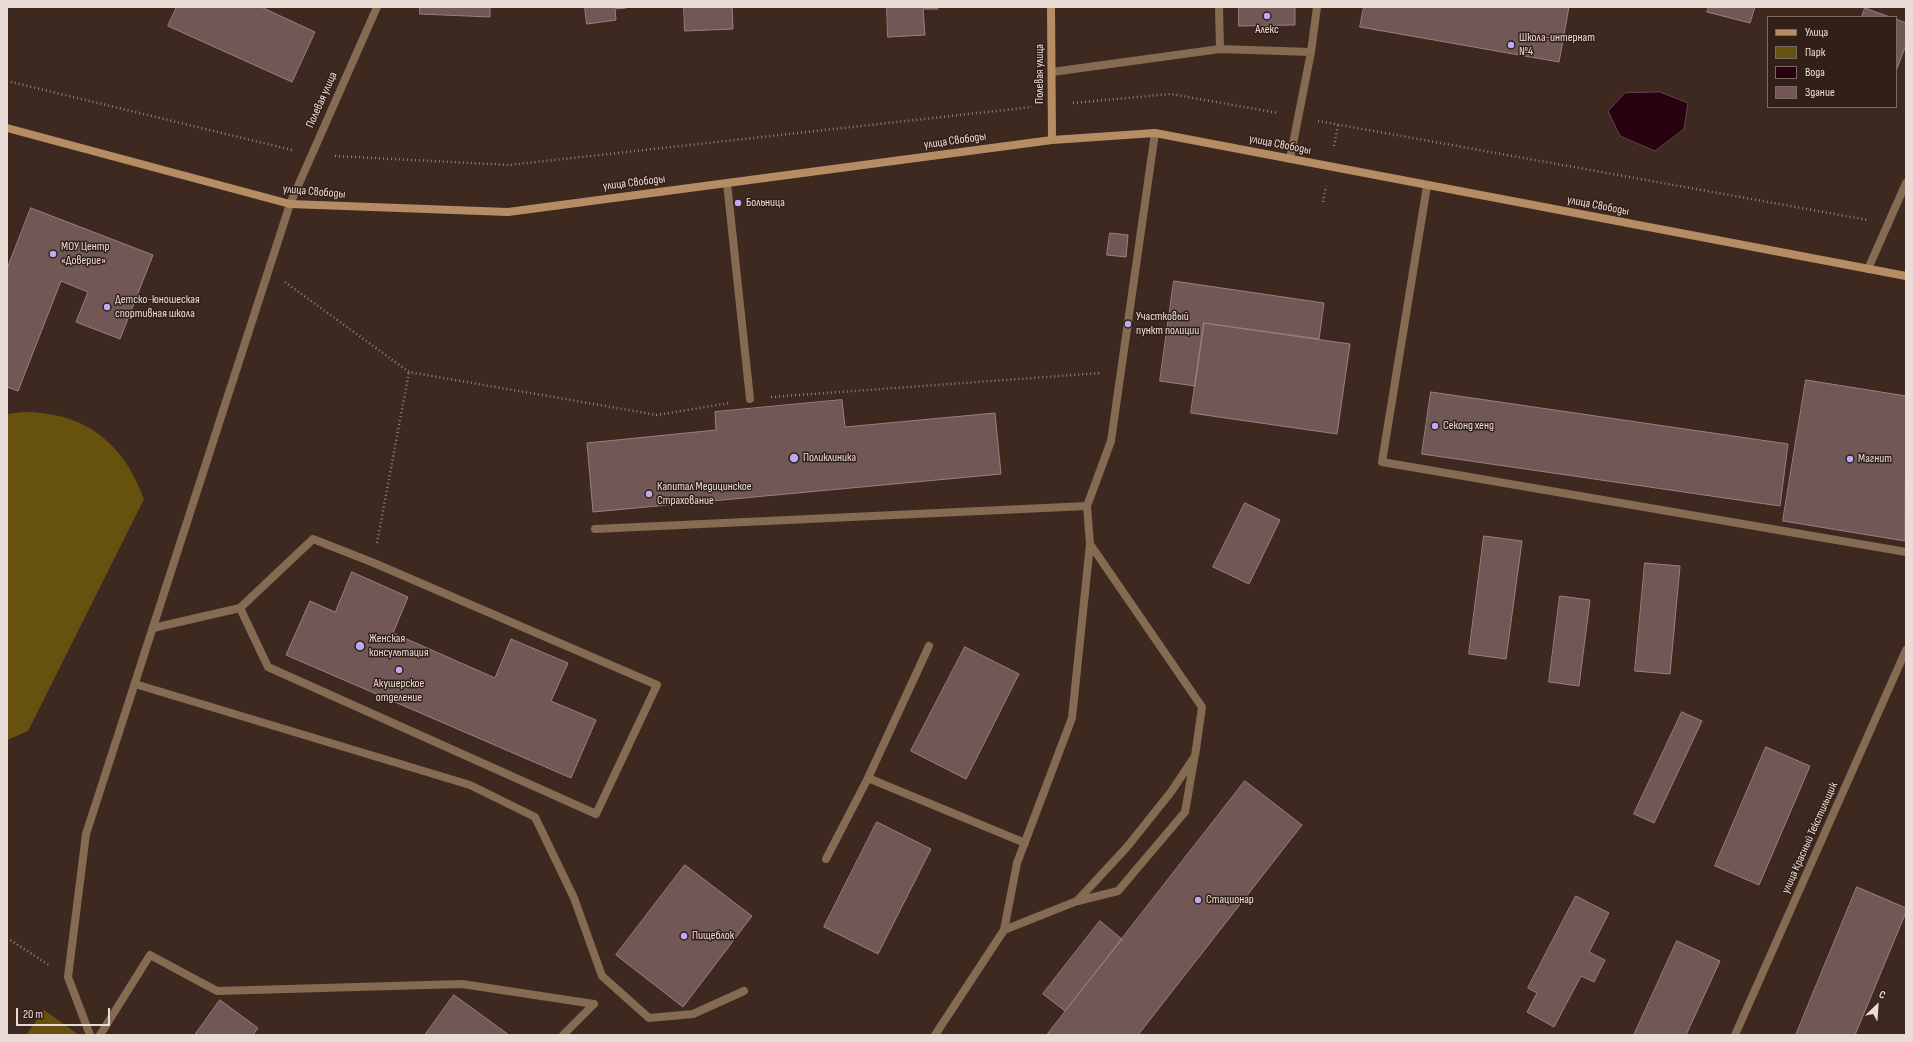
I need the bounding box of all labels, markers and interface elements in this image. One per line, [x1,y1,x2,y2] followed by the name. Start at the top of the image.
[1262,11,1272,21] marker: Алекс
[1767,16,1897,108] legend
[1255,23,1279,37] place label: Алекс
[1805,25,1828,40] text: Улица
[1519,31,1595,59] place label: Школа-интернат №4
[1506,40,1516,50] marker: Школа-интернат №4
[1033,44,1047,104] street label: Полевая улица
[1805,45,1825,60] text: Парк
[1805,65,1825,80] text: Вода
[303,70,341,130] street label: Полевая улица
[1805,85,1835,100] text: Здание
[923,129,987,153] street label: улица Свободы
[1248,132,1312,158] street label: улица Свободы
[602,172,666,194] street label: улица Свободы
[282,182,346,202] street label: улица Свободы
[1566,193,1630,219] street label: улица Свободы
[746,196,785,210] place label: Больница
[733,198,743,208] marker: Больница
[61,240,109,268] place label: МОУ Центр «Доверие»
[48,249,58,259] marker: МОУ Центр «Доверие»
[115,293,200,321] place label: Детско-юношеская спортивная школа
[102,302,112,312] marker: Детско-юношеская спортивная школа
[1136,310,1199,338] place label: Участковый пункт полиции
[1123,319,1133,329] marker: Участковый пункт полиции
[1443,419,1494,433] place label: Секонд хенд
[1430,421,1440,431] marker: Секонд хенд
[803,451,856,465] place label: Поликлиника
[788,452,800,464] marker: Поликлиника
[1858,452,1892,466] place label: Магнит
[1845,454,1855,464] marker: Магнит
[657,480,752,508] place label: Капитал Медицинское Страхование
[644,489,654,499] marker: Капитал Медицинское Страхование
[369,632,429,660] place label: Женская консультация
[354,640,366,652] marker: Женская консультация
[394,665,404,675] marker: Акушерское отделение
[374,677,424,705] place label: Акушерское отделение
[1779,780,1841,896] street label: улица Красный Текстильщик
[1206,893,1254,907] place label: Стационар
[1193,895,1203,905] marker: Стационар
[692,929,734,943] place label: Пищеблок
[679,931,689,941] marker: Пищеблок
[1857,986,1897,1026] north arrow
[1877,988,1888,1002] text: С
[18,1000,112,1026] scale bar
[23,1007,43,1022] text: 20 m

